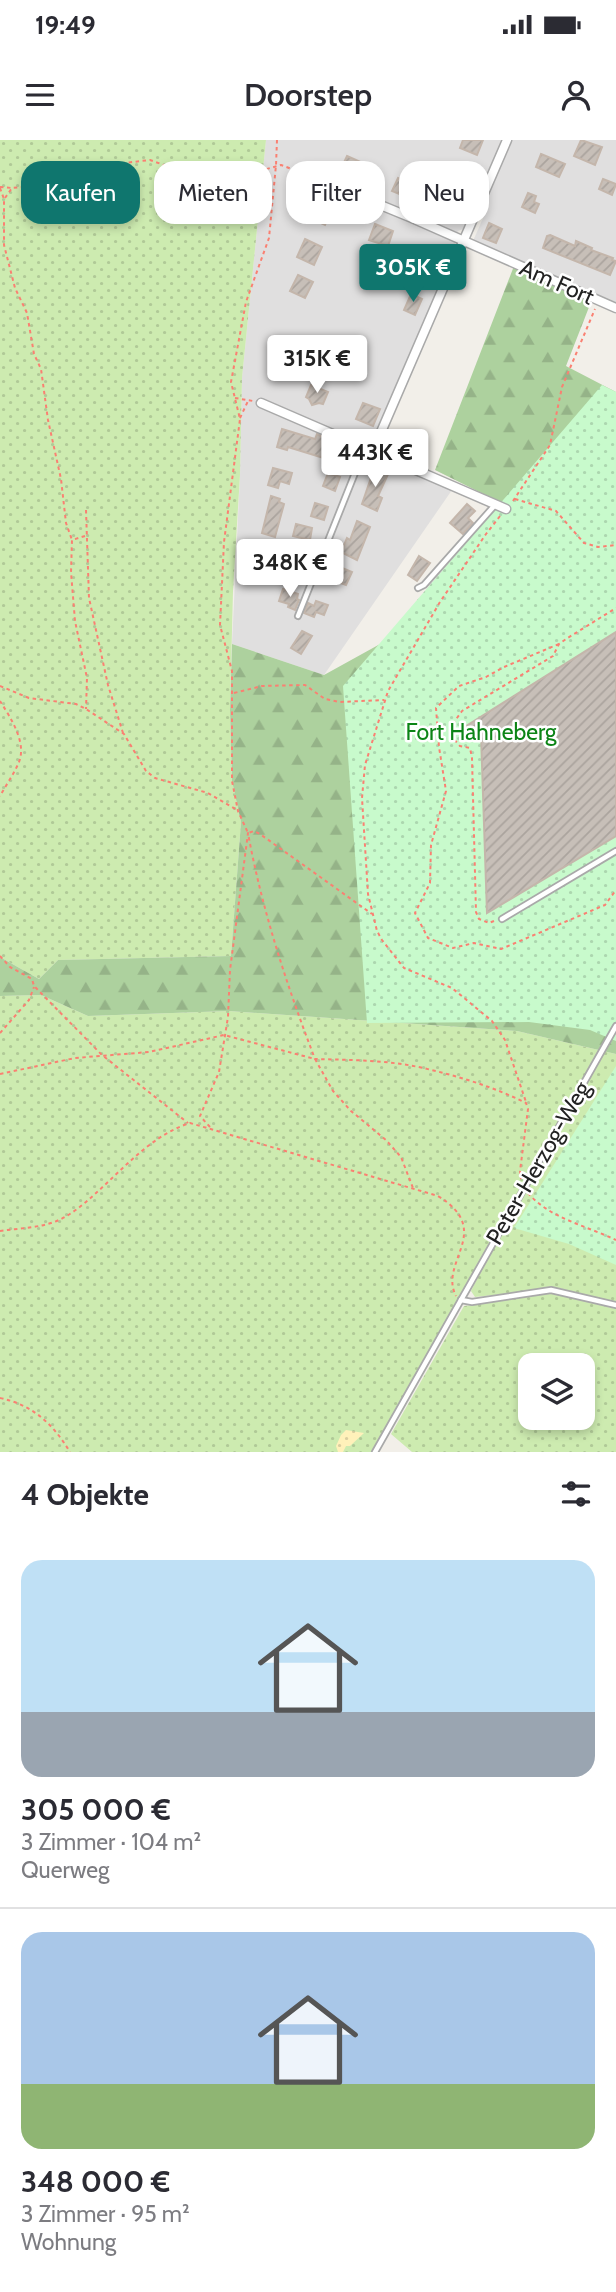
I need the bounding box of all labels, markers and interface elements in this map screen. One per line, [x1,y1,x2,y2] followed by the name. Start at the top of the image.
[35,9,96,41] text: 19:49
[244,75,372,114] text: Doorstep
[21,76,59,114] icon: menu
[557,76,595,114] icon: person
[21,161,140,224] chip: Kaufen
[154,161,272,224] chip: Mieten
[286,161,385,224] chip: Filter
[399,161,489,224] chip: Neu
[356,244,470,304] pin: 305K €
[375,253,451,281] text: 305K €
[516,253,599,311] street label: Am Fort
[260,336,374,395] pin: 315K €
[283,344,351,372] text: 315K €
[318,430,432,489] pin: 443K €
[337,438,413,466] text: 443K €
[233,540,347,599] pin: 348K €
[253,548,327,576] text: 348K €
[405,718,557,746] park label: Fort Hahneberg
[480,1076,596,1250] street label: Peter-Herzog-Weg
[518,1353,595,1430] map controls
[518,1353,595,1430] button: layers
[557,1475,595,1513] icon: filters
[21,1476,149,1513] text: 4 Objekte
[245,1605,371,1731] icon: home
[21,1791,171,1828] text: 305 000 €
[21,1828,201,1856] text: 3 Zimmer · 104 m²
[21,1856,109,1884] text: Querweg
[245,1977,371,2103] icon: home
[21,2163,170,2200] text: 348 000 €
[21,2200,190,2228] text: 3 Zimmer · 95 m²
[21,2228,116,2256] text: Wohnung

